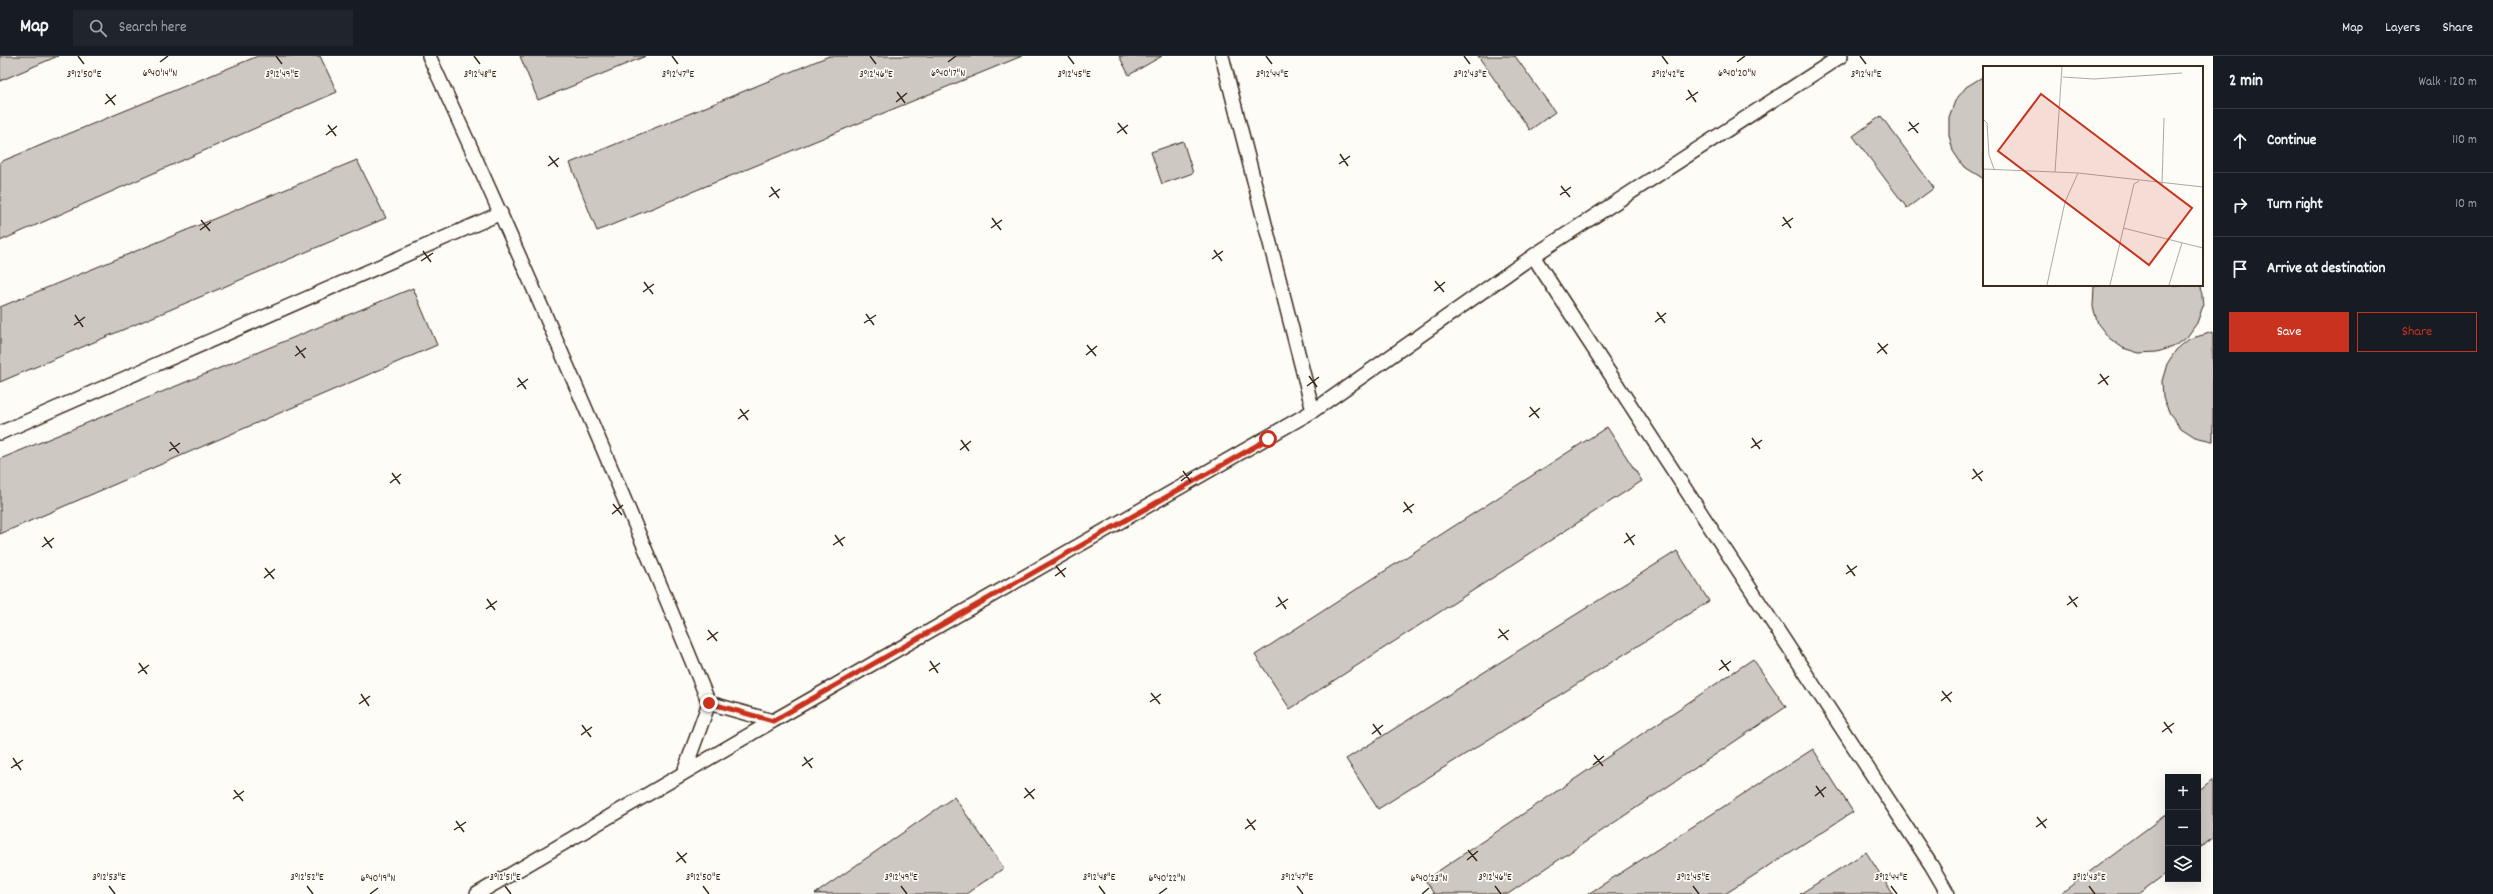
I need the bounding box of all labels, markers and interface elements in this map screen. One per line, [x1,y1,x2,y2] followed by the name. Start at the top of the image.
[73,10,353,46] search box
[20,14,49,41] text: Map
[87,17,109,39] icon: search
[119,17,187,39] text: Search here
[2342,18,2363,38] text: Map
[2385,18,2420,38] text: Layers
[2442,18,2473,38] text: Share
[1983,66,2203,286] inset map
[143,67,177,81] text: 6°40'14"N
[931,67,965,81] text: 6°40'17"N
[1718,67,1756,81] text: 6°40'20"N
[67,68,102,82] text: 3°12'50"E
[265,68,299,82] text: 3°12'49"E
[464,68,497,82] text: 3°12'48"E
[662,68,695,82] text: 3°12'47"E
[859,68,893,82] text: 3°12'46"E
[1057,68,1091,82] text: 3°12'45"E
[1256,68,1289,82] text: 3°12'44"E
[1454,68,1487,82] text: 3°12'43"E
[1652,68,1685,82] text: 3°12'42"E
[1851,68,1882,82] text: 3°12'41"E
[2229,70,2263,94] text: 2 min
[2419,73,2477,92] text: Walk · 120 m
[2229,130,2251,152] icon: ahead
[2267,130,2316,152] text: Continue
[2452,131,2477,150] text: 110 m
[2229,194,2251,216] icon: right
[2267,194,2323,216] text: Turn right
[2455,195,2477,214] text: 10 m
[2229,258,2251,280] icon: arrive
[2267,258,2385,280] text: Arrive at destination
[2229,312,2349,352] button: Save
[2357,312,2477,352] button: Share
[1259,430,1277,448] route start
[700,694,718,712] route end
[2165,774,2201,882] map controls
[2165,774,2201,810] button: +
[2165,810,2201,846] button: −
[2165,846,2201,882] button: layers
[92,871,126,885] text: 3°12'53"E
[290,871,324,885] text: 3°12'52"E
[489,871,521,885] text: 3°12'51"E
[686,871,721,885] text: 3°12'50"E
[884,871,918,885] text: 3°12'49"E
[1083,871,1116,885] text: 3°12'48"E
[1281,871,1314,885] text: 3°12'47"E
[1478,871,1512,885] text: 3°12'46"E
[1676,871,1710,885] text: 3°12'45"E
[1875,871,1908,885] text: 3°12'44"E
[2073,871,2106,885] text: 3°12'43"E
[361,872,396,886] text: 6°40'19"N
[1149,872,1186,886] text: 6°40'22"N
[1411,872,1448,886] text: 6°40'23"N

